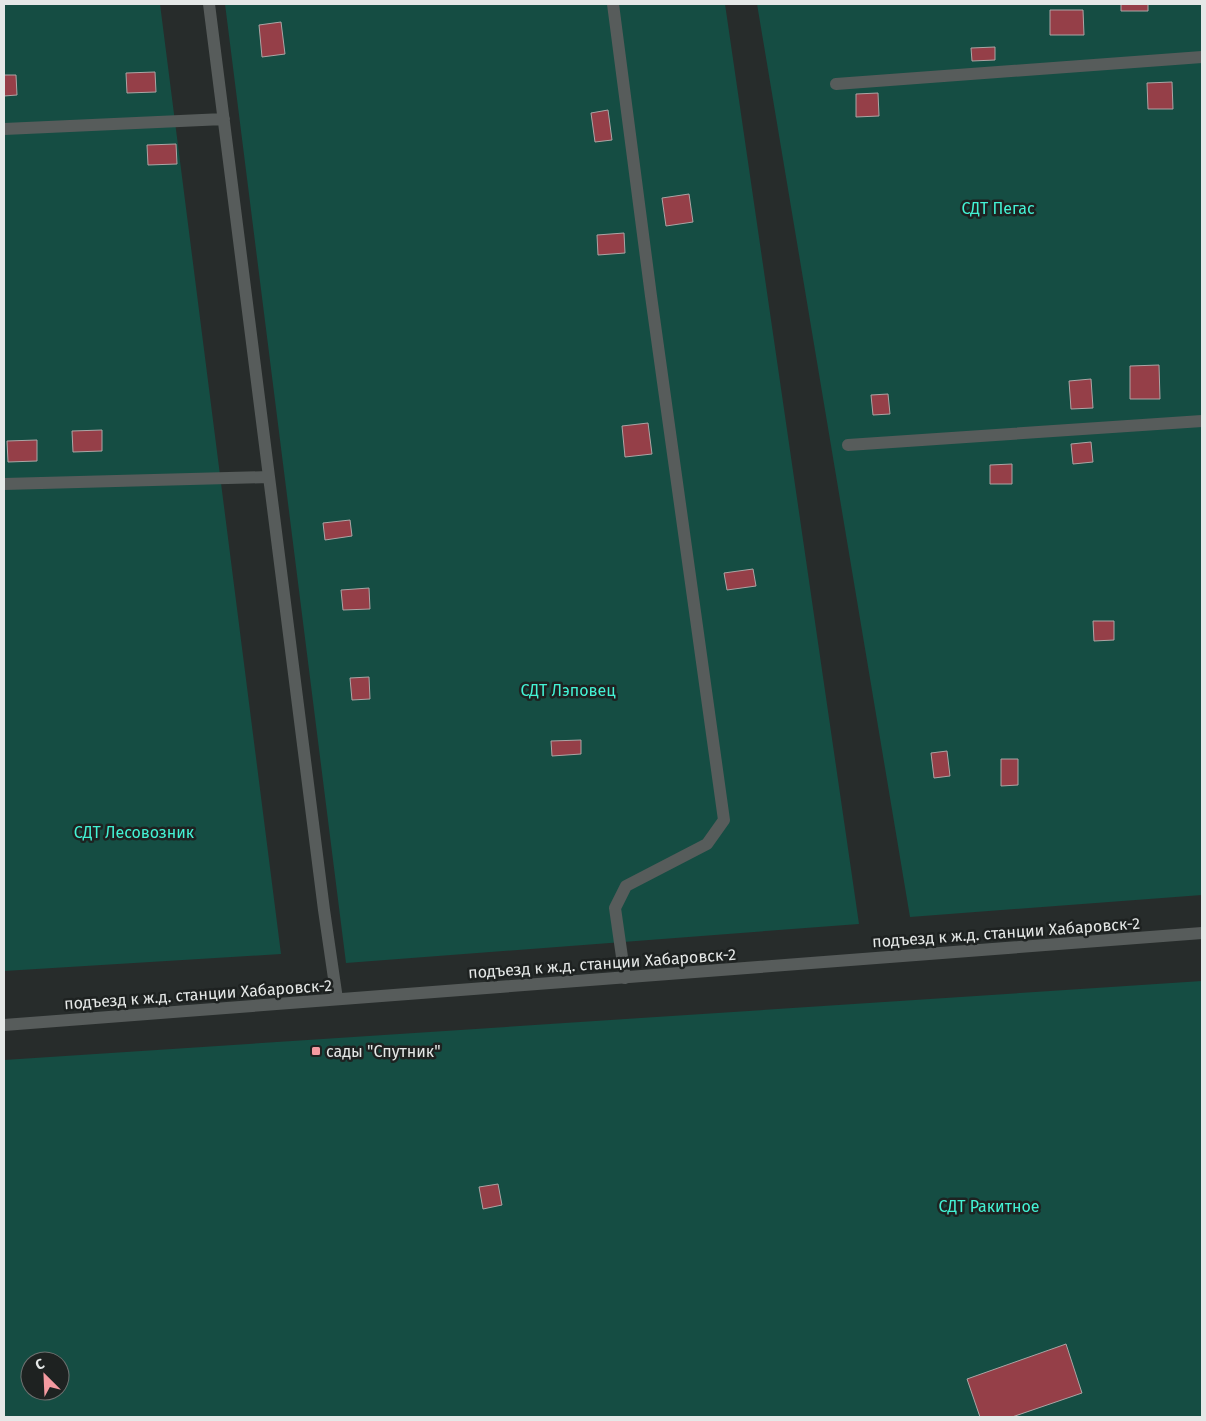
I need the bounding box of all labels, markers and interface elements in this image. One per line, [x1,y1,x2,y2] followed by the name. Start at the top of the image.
[961,199,1035,218] park label: СДТ Пегас
[520,681,616,700] park label: СДТ Лэповец
[74,823,195,842] park label: СДТ Лесовозник
[871,914,1141,951] street label: подъезд к ж.д. станции Хабаровск-2
[467,945,737,982] street label: подъезд к ж.д. станции Хабаровск-2
[63,976,333,1013] street label: подъезд к ж.д. станции Хабаровск-2
[326,1042,441,1061] place label: сады "Спутник"
[310,1045,322,1057] marker: сады "Спутник"
[939,1197,1039,1216] park label: СДТ Ракитное
[20,1351,70,1401] north arrow
[33,1355,47,1374] text: С

